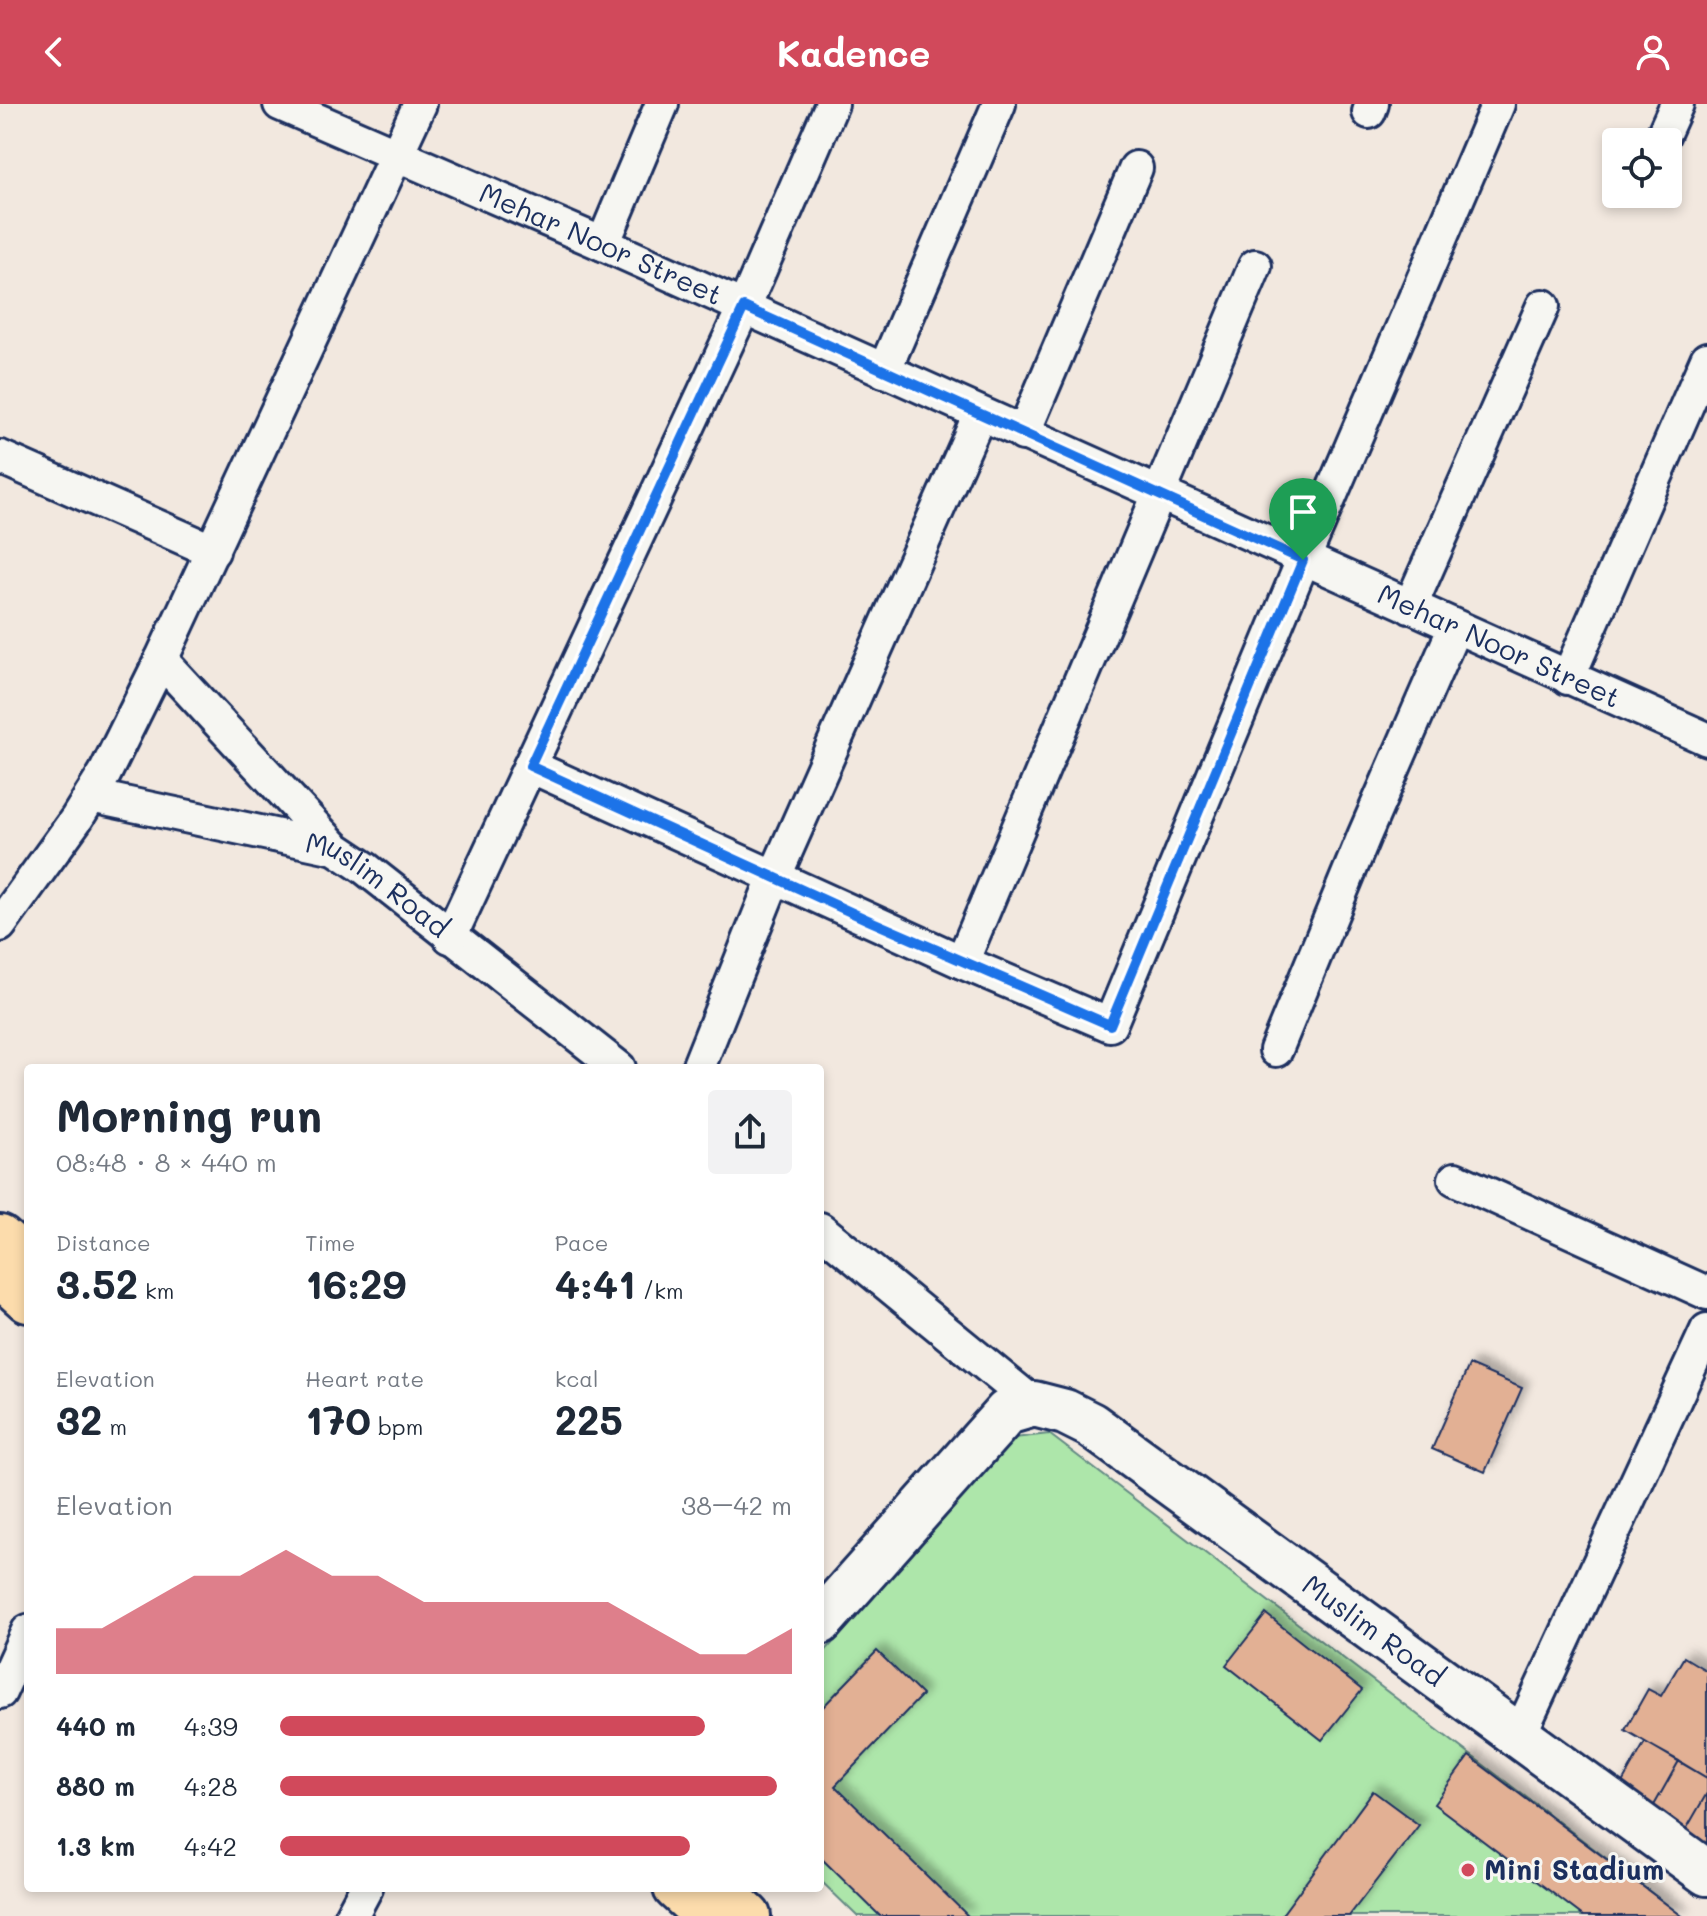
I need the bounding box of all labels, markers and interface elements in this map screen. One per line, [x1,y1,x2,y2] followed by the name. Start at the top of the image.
[777,29,930,76] text: Kadence
[32,30,76,74] icon: back
[1631,30,1675,74] icon: person
[1602,128,1682,208] map controls
[1602,128,1682,208] button: locate
[474,174,728,312] street label: Mehar Noor Street
[1269,478,1337,560] pin
[1281,490,1325,534] icon: arrive
[1373,575,1626,715] street label: Mehar Noor Street
[303,823,457,945] street label: Muslim Road
[56,1086,322,1143] text: Morning run
[708,1090,792,1174] button: share
[56,1145,277,1179] text: 08:48 · 8 × 440 m
[56,1228,151,1257] text: Distance
[305,1228,355,1257] text: Time
[555,1228,608,1257] text: Pace
[56,1257,138,1309] text: 3.52
[305,1257,406,1309] text: 16:29
[555,1257,636,1309] text: 4:41
[138,1276,174,1305] text: km
[636,1276,684,1305] text: /km
[56,1364,155,1393] text: Elevation
[305,1364,424,1393] text: Heart rate
[555,1364,599,1393] text: kcal
[56,1393,102,1445] text: 32
[305,1393,371,1445] text: 170
[555,1393,623,1445] text: 225
[102,1412,127,1441] text: m
[371,1412,423,1441] text: bpm
[56,1488,173,1522] text: Elevation
[681,1488,792,1522] text: 38–42 m
[1296,1566,1453,1694] street label: Muslim Road
[56,1709,136,1743] text: 440 m
[184,1709,238,1743] text: 4:39
[56,1769,135,1803] text: 880 m
[184,1769,238,1803] text: 4:28
[56,1829,135,1863] text: 1.3 km
[184,1829,237,1863] text: 4:42
[1484,1851,1664,1887] place label: Mini Stadium
[1459,1861,1477,1879] marker: Mini Stadium

